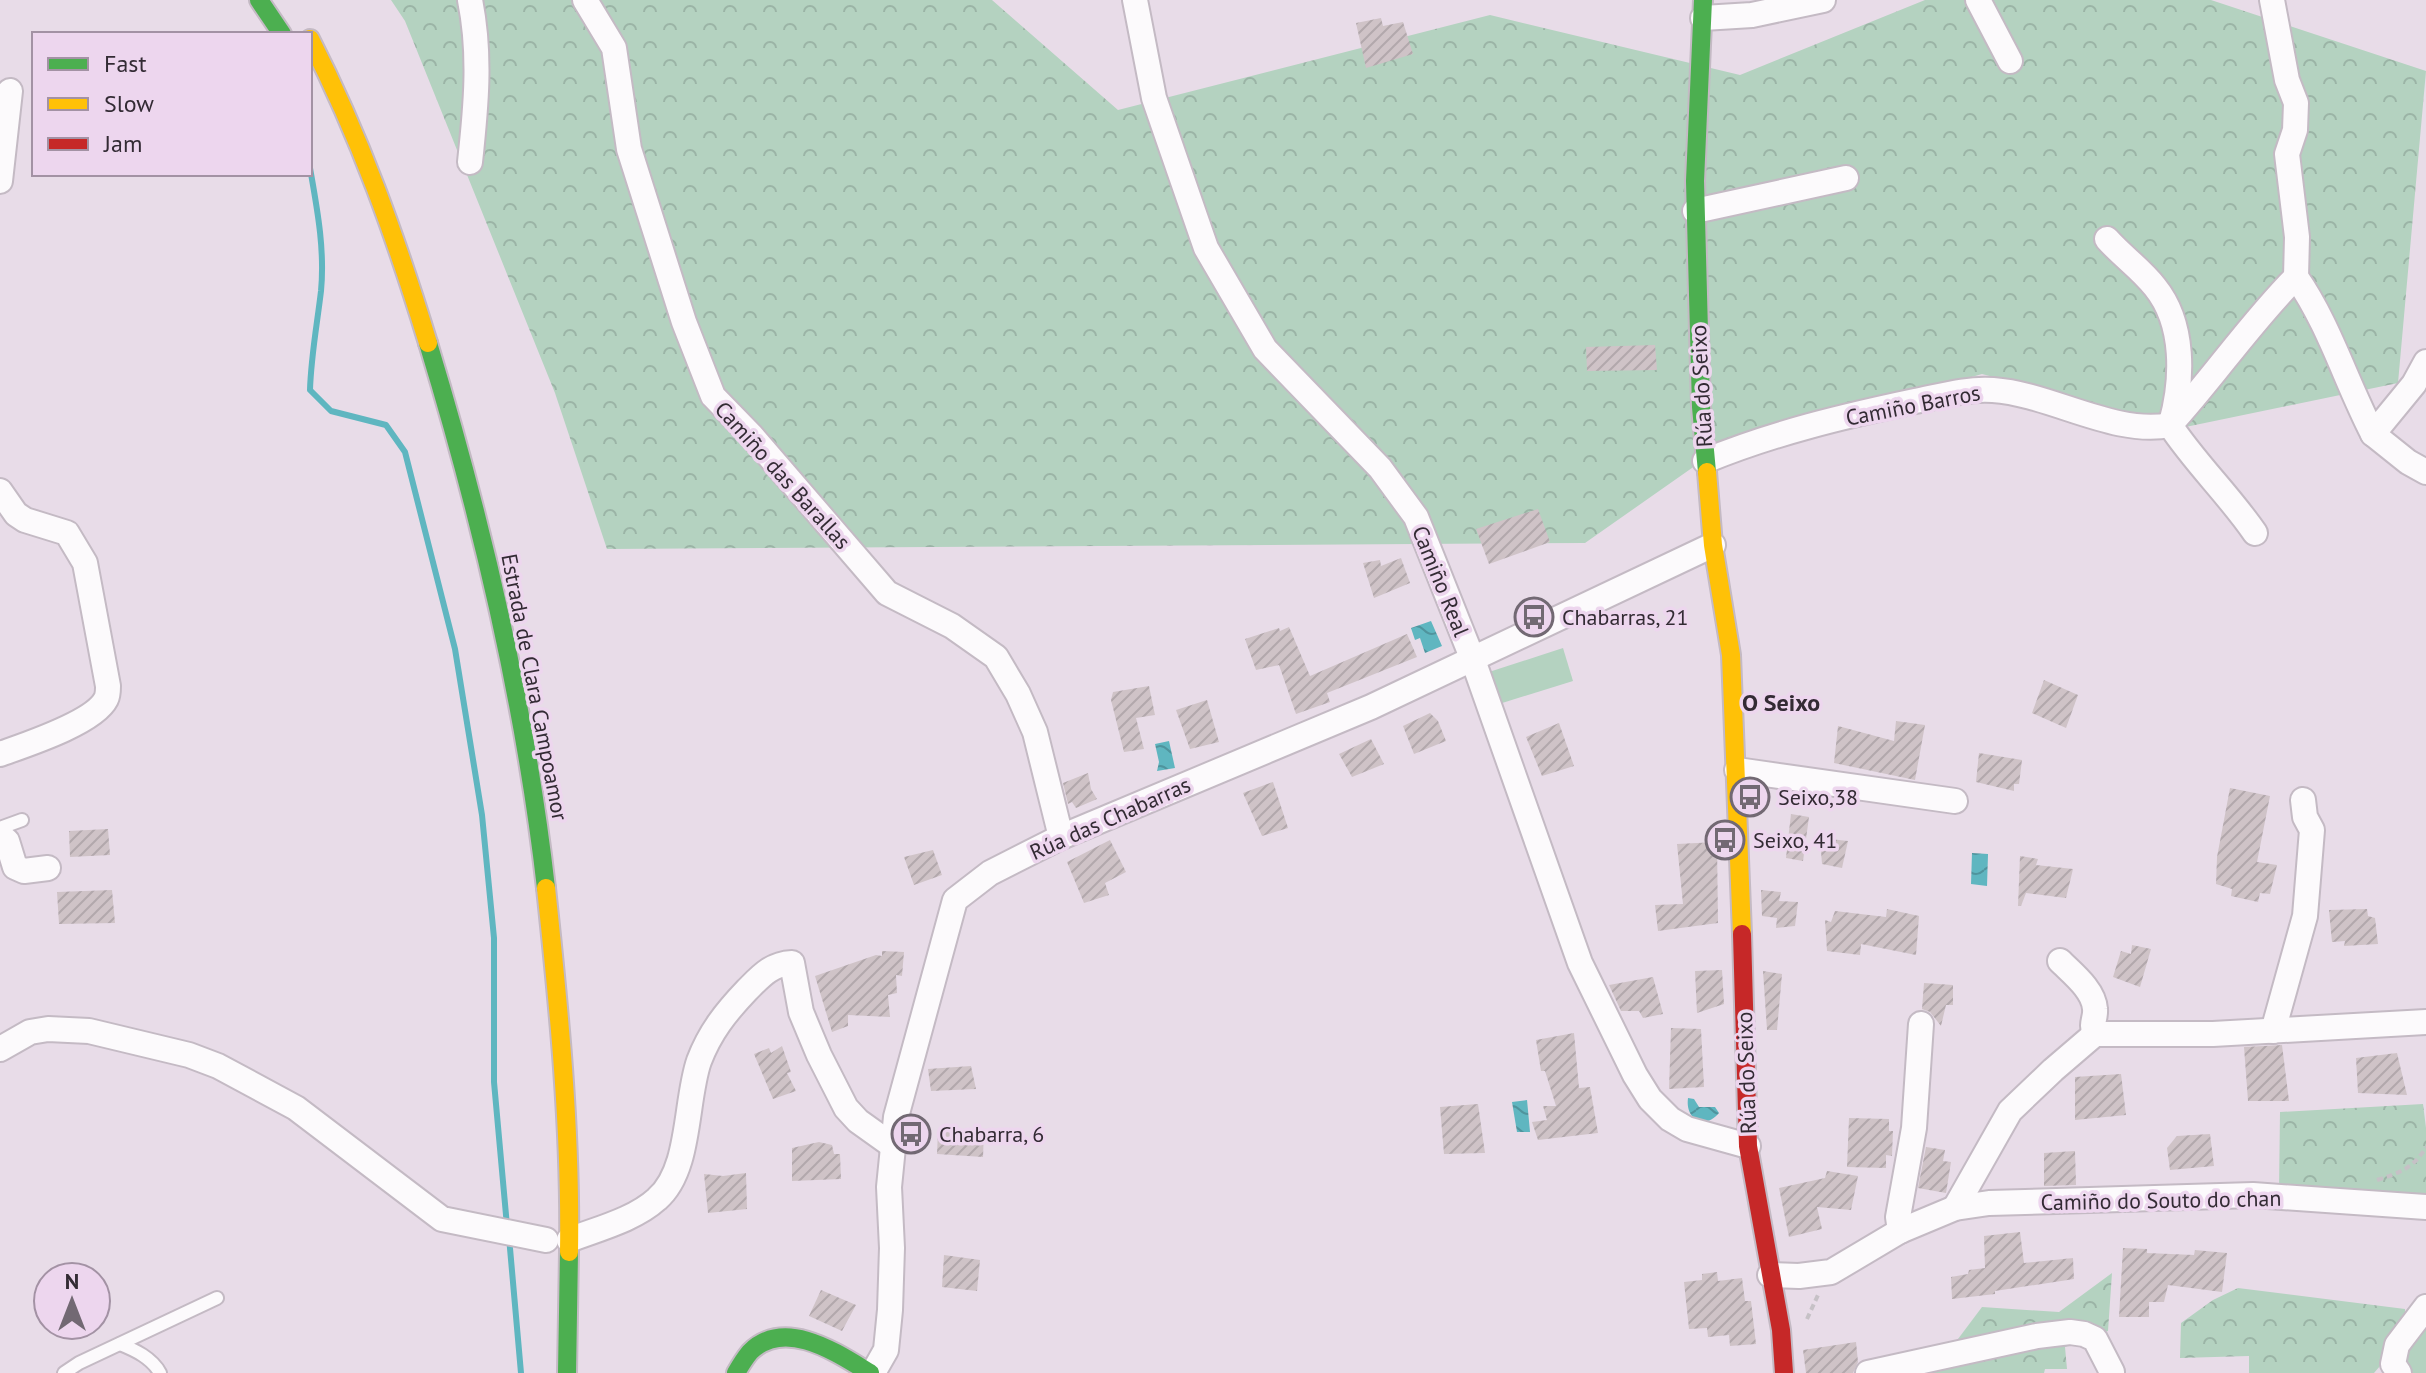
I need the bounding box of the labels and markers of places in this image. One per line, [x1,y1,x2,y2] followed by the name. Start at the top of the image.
[1513,596,1555,638] bus stop icon: Chabarras, 21
[1562,603,1689,631] place label: Chabarras, 21
[1729,776,1771,818] bus stop icon: Seixo,38
[1778,783,1858,811] place label: Seixo,38
[1704,819,1746,861] bus stop icon: Seixo, 41
[1753,826,1837,854] place label: Seixo, 41
[890,1113,932,1155] bus stop icon: Chabarra, 6
[939,1120,1044,1148] place label: Chabarra, 6

